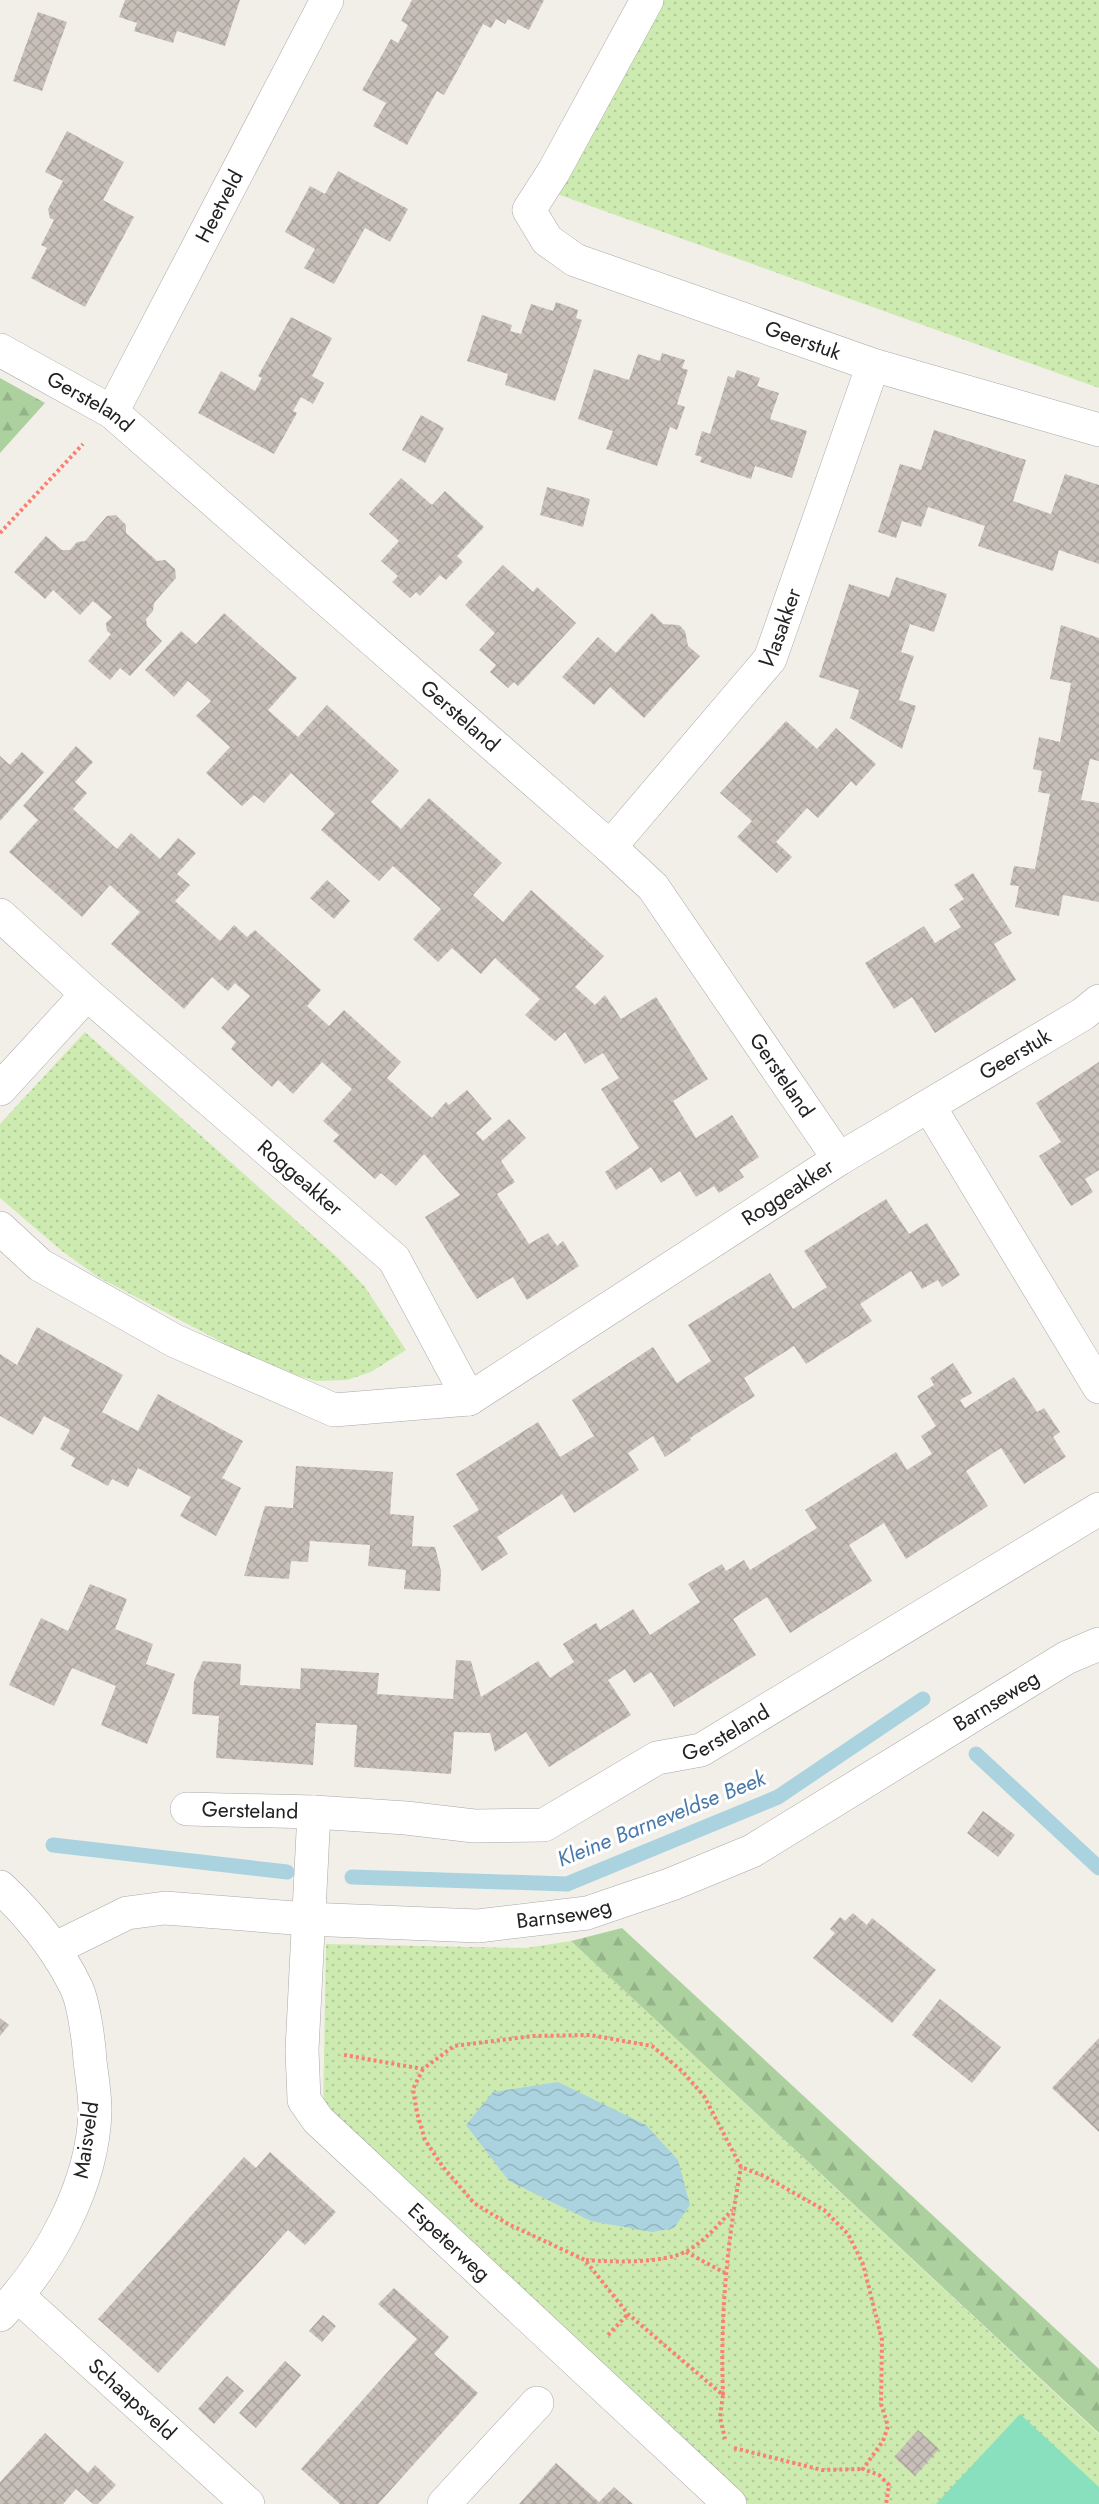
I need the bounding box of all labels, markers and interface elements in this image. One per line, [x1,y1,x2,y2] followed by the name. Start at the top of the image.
[188,165,251,248] street label: Heetveld
[761,313,846,368] street label: Geerstuk
[41,364,140,439] street label: Gersteland
[752,584,809,676] street label: Vlasakker
[414,673,506,759] street label: Gersteland
[973,1021,1057,1087] street label: Geerstuk
[742,1027,821,1124] street label: Gersteland
[251,1132,350,1224] street label: Roggeakker
[736,1151,840,1233] street label: Roggeakker
[947,1663,1045,1739] street label: Barnseweg
[680,1697,775,1768] street label: Gersteland
[552,1761,772,1874] water label: Kleine Barneveldse Beek
[201,1794,299,1827] street label: Gersteland
[515,1891,615,1936] street label: Barnseweg
[66,2100,106,2180] street label: Maisveld
[401,2196,497,2288] street label: Espeterweg
[81,2351,183,2447] street label: Schaapsveld

